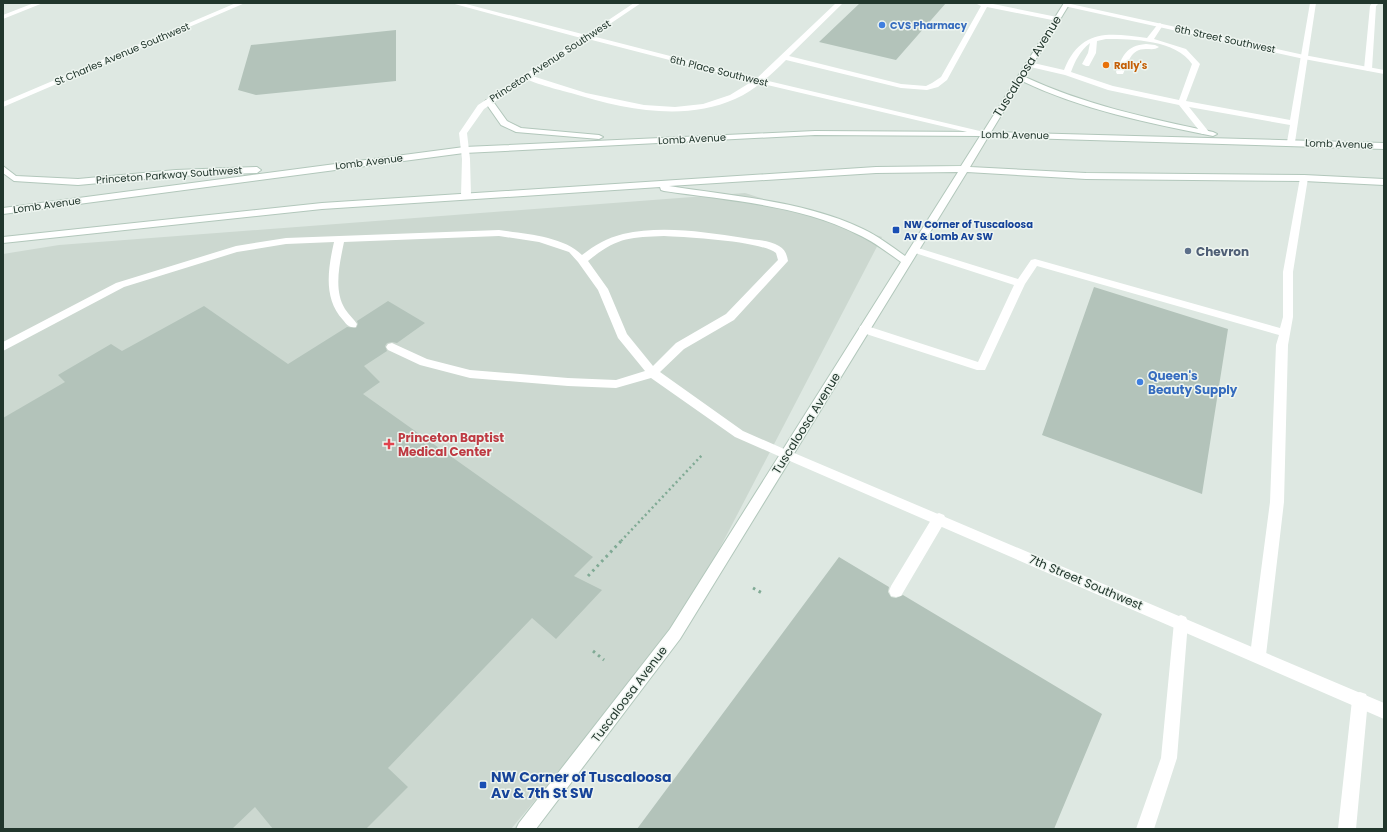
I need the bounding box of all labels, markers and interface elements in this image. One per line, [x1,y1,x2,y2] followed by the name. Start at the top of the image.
[989,12,1065,120] street label: Tuscaloosa Avenue
[486,16,614,106] street label: Princeton Avenue Southwest
[890,18,968,33] place label: CVS Pharmacy
[52,19,192,89] street label: St Charles Avenue Southwest
[877,20,887,30] marker: CVS Pharmacy
[1173,21,1277,57] street label: 6th Street Southwest
[668,52,770,91] street label: 6th Place Southwest
[1114,58,1148,73] place label: Rally's
[1101,60,1111,70] marker: Rally's
[981,127,1049,143] street label: Lomb Avenue
[658,130,726,148] street label: Lomb Avenue
[1305,135,1373,153] street label: Lomb Avenue
[334,150,404,174] street label: Lomb Avenue
[95,162,243,188] street label: Princeton Parkway Southwest
[12,193,82,217] street label: Lomb Avenue
[904,217,1033,244] place label: NW Corner of Tuscaloosa Av & Lomb Av SW
[891,225,901,235] marker: NW Corner of Tuscaloosa Av & Lomb Av SW
[1196,243,1249,260] place label: Chevron
[1183,246,1193,256] marker: Chevron
[1148,367,1238,398] place label: Queen's Beauty Supply
[768,369,844,477] street label: Tuscaloosa Avenue
[1135,377,1145,387] marker: Queen's Beauty Supply
[398,429,504,460] place label: Princeton Baptist Medical Center
[383,438,395,450] marker: Princeton Baptist Medical Center
[1026,550,1146,614] street label: 7th Street Southwest
[587,642,671,746] street label: Tuscaloosa Avenue
[491,767,672,803] place label: NW Corner of Tuscaloosa Av & 7th St SW
[478,780,488,790] marker: NW Corner of Tuscaloosa Av & 7th St SW

